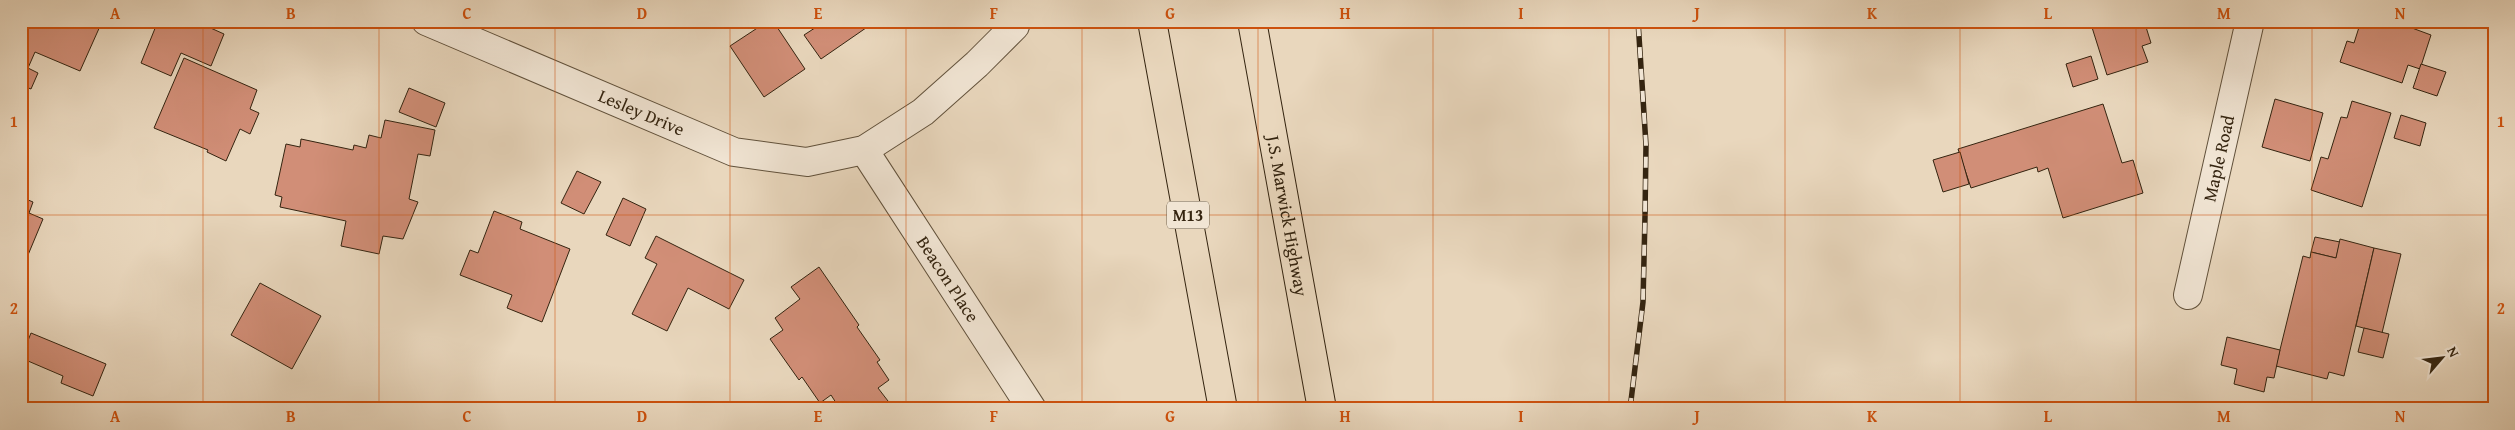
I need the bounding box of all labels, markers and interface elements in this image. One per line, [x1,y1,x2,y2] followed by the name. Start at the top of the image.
[110,1,121,25] text: A
[286,1,296,25] text: B
[462,1,472,25] text: C
[637,1,647,25] text: D
[814,1,823,25] text: E
[990,1,998,25] text: F
[1165,1,1175,25] text: G
[1339,1,1351,25] text: H
[1518,1,1524,25] text: I
[1691,1,1700,25] text: J
[1867,1,1878,25] text: K
[2044,1,2053,25] text: L
[2217,1,2231,25] text: M
[2395,1,2406,25] text: N
[594,82,689,142] street label: Lesley Drive
[10,109,18,133] text: 1
[2497,109,2505,133] text: 1
[2196,112,2241,204] street label: Maple Road
[1260,131,1315,298] street label: J.S. Marwick Highway
[1167,202,1209,228] road number: M13
[910,230,986,327] street label: Beacon Place
[10,296,18,320] text: 2
[2497,296,2505,320] text: 2
[2418,332,2468,382] north arrow
[2442,343,2465,361] text: N
[110,404,121,428] text: A
[286,404,296,428] text: B
[462,404,472,428] text: C
[637,404,647,428] text: D
[814,404,823,428] text: E
[990,404,998,428] text: F
[1165,404,1175,428] text: G
[1339,404,1351,428] text: H
[1518,404,1524,428] text: I
[1691,404,1700,428] text: J
[1867,404,1878,428] text: K
[2044,404,2053,428] text: L
[2217,404,2231,428] text: M
[2395,404,2406,428] text: N

